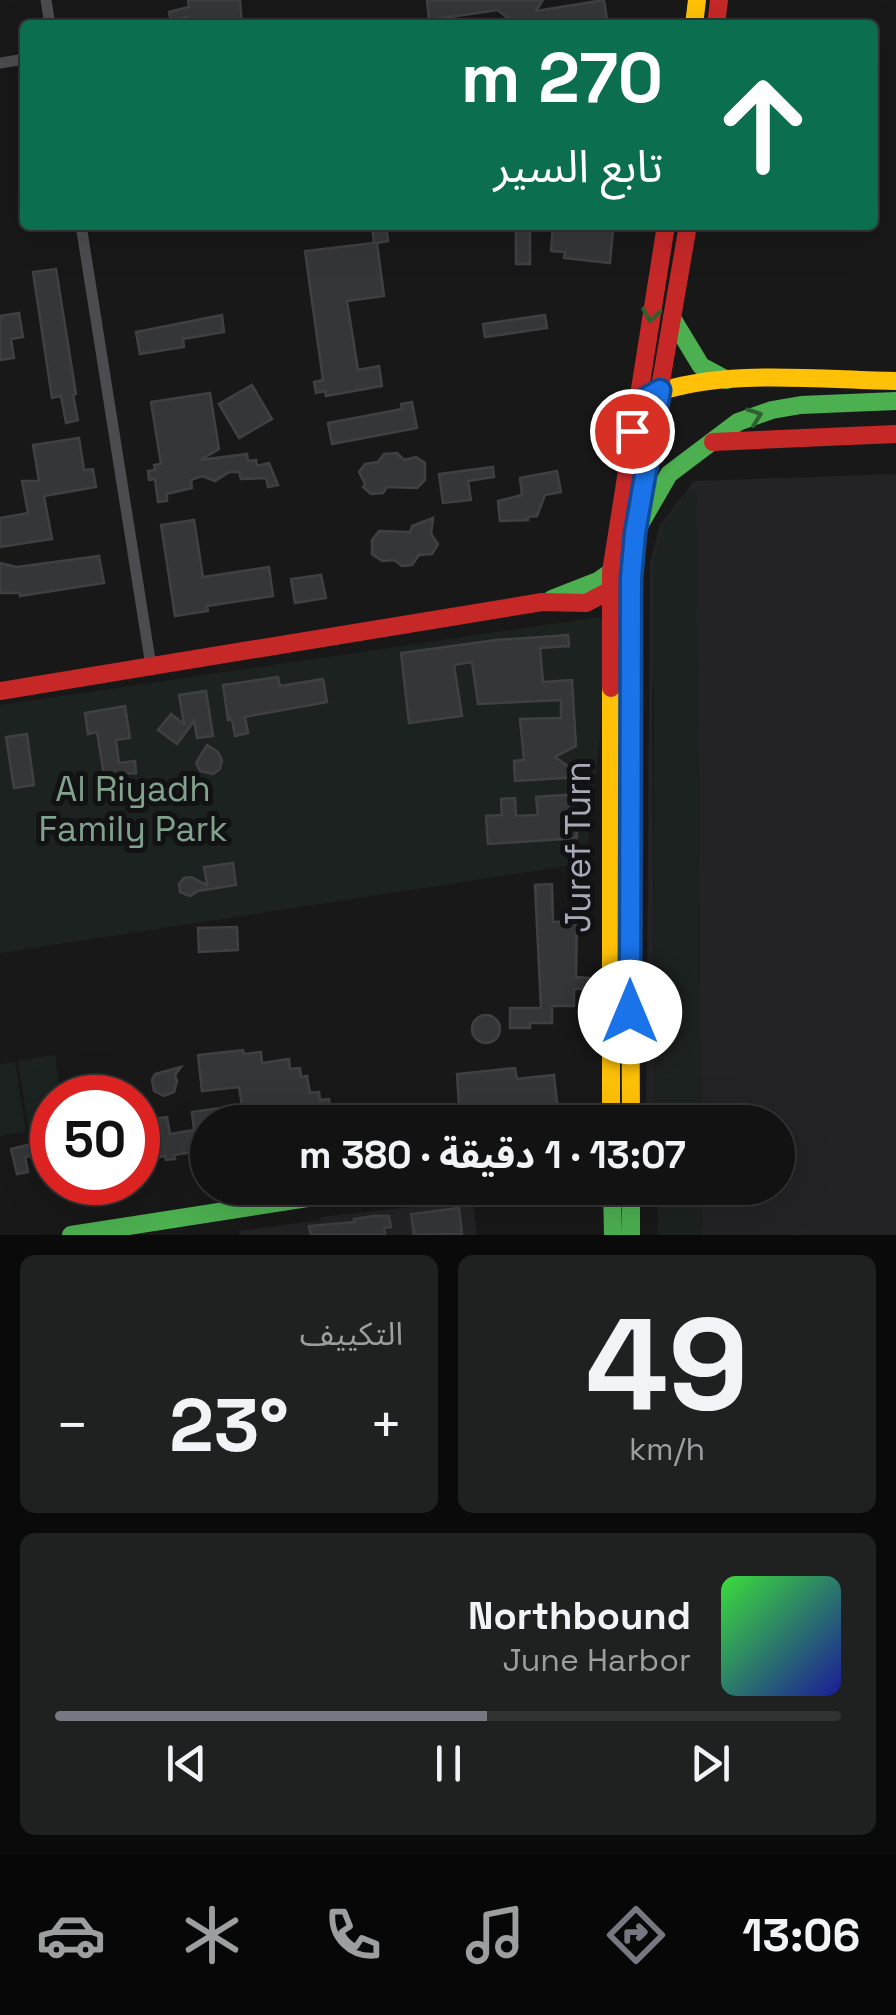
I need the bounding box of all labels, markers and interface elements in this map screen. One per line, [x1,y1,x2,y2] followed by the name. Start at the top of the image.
[461,33,663,122] text: 270 m
[698,60,828,190] icon: ahead
[494,138,663,195] text: تابع السير
[641,306,662,323] one-way arrow
[590,389,675,474] pin
[605,404,660,459] icon: arrive
[745,408,763,428] one-way arrow
[556,761,600,933] street label: Juref Turn
[38,767,228,851] park label: Al Riyadh Family Park
[578,960,682,1064] position arrow
[30,1075,160,1205] speed limit sign: 50
[299,1131,686,1179] text: 13:07 · 1 دقيقة · 380 m
[585,1281,749,1447] text: 49
[300,1314,403,1354] text: التكييف
[169,1377,289,1473] text: 23°
[55,1390,89,1460] text: −
[369,1390,403,1460] text: +
[629,1429,705,1469] text: km/h
[468,1592,691,1640] text: Northbound
[503,1640,691,1680] text: June Harbor
[159,1736,214,1791] icon: previous
[421,1736,476,1791] icon: pause
[683,1736,738,1791] icon: next
[36,1900,106,1970] icon: car
[177,1900,247,1970] icon: climate
[318,1900,388,1970] icon: phone
[460,1900,530,1970] icon: music
[601,1900,671,1970] icon: directions
[742,1907,860,1964] text: 13:06

